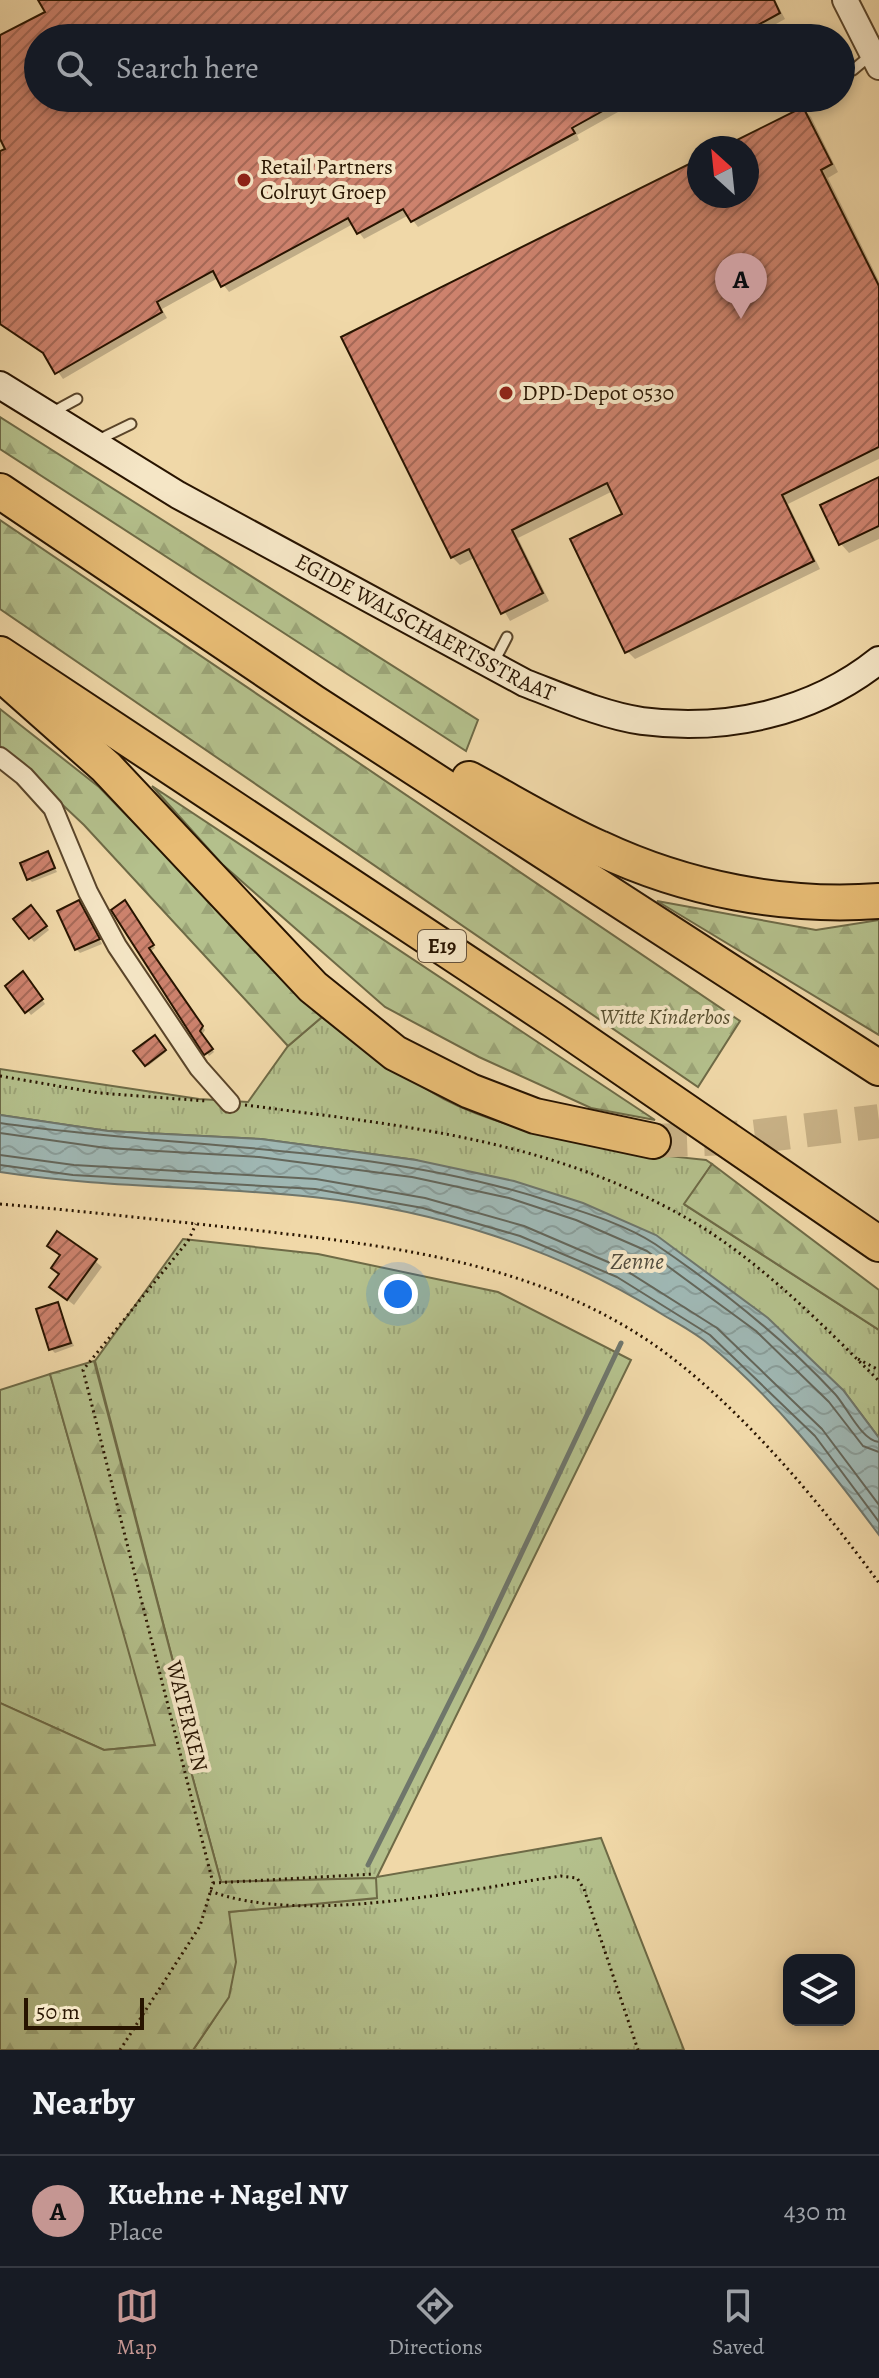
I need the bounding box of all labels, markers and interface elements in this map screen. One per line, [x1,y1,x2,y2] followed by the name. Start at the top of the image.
[24,24,855,112] search box
[52,46,96,90] icon: search
[116,48,259,88] text: Search here
[687,136,759,208] north arrow
[260,152,393,207] place label: Retail Partners Colruyt Groep
[235,171,253,189] marker: Retail Partners Colruyt Groep
[715,253,767,319] pin: A
[522,378,674,408] place label: DPD-Depot 0530
[497,384,515,402] marker: DPD-Depot 0530
[290,546,560,708] street label: EGIDE WALSCHAERTSSTRAAT
[418,930,466,962] road number: E19
[600,1002,731,1032] park label: Witte Kinderbos
[610,1245,664,1277] water label: Zenne
[378,1274,418,1314] your location
[159,1657,215,1775] street label: WATERKEN
[783,1954,855,2026] map controls
[783,1954,855,2026] button: layers
[24,1994,144,2030] scale bar
[36,1997,80,2027] text: 50 m
[32,2079,135,2126] text: Nearby
[108,2174,348,2214] text: Kuehne + Nagel NV
[50,2194,66,2229] text: A
[784,2194,847,2229] text: 430 m
[108,2214,163,2249] text: Place
[115,2284,159,2362] tab: Map
[388,2284,483,2362] tab: Directions
[712,2284,764,2362] tab: Saved

